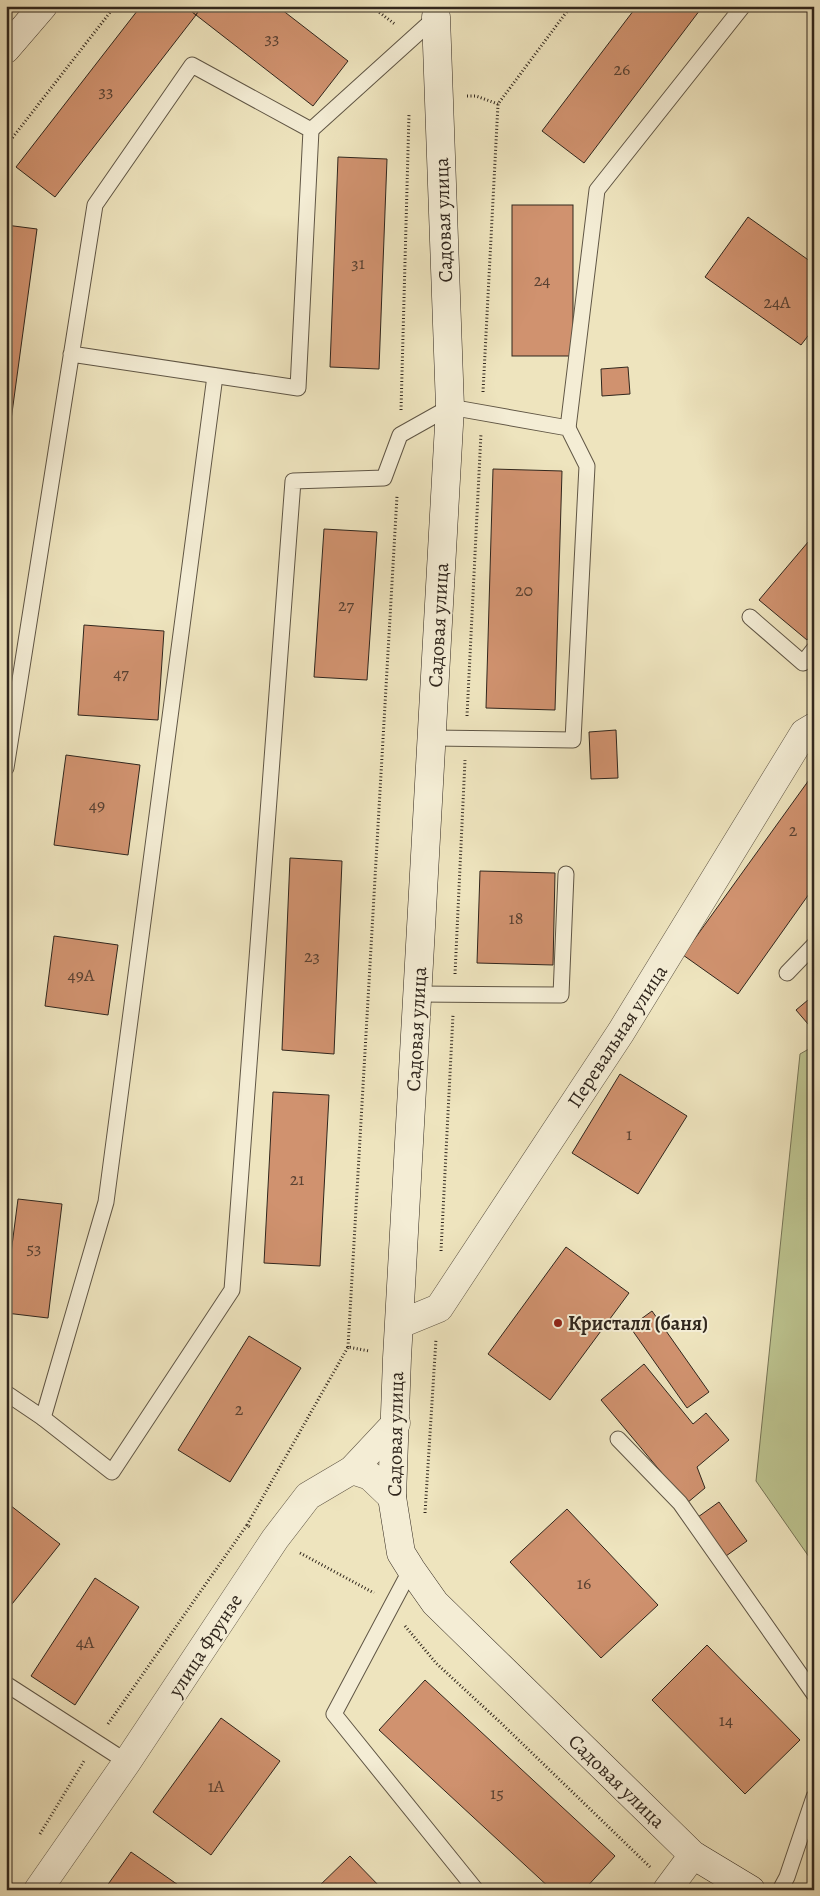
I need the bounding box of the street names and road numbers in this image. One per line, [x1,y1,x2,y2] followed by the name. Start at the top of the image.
[428,156,459,283] street label: Садовая улица
[422,561,455,688] street label: Садовая улица
[561,959,674,1113] street label: Перевальная улица
[400,965,433,1092] street label: Садовая улица
[381,1370,410,1497] street label: Садовая улица
[161,1589,249,1703] street label: улица Фрунзе
[562,1728,672,1835] street label: Садовая улица

